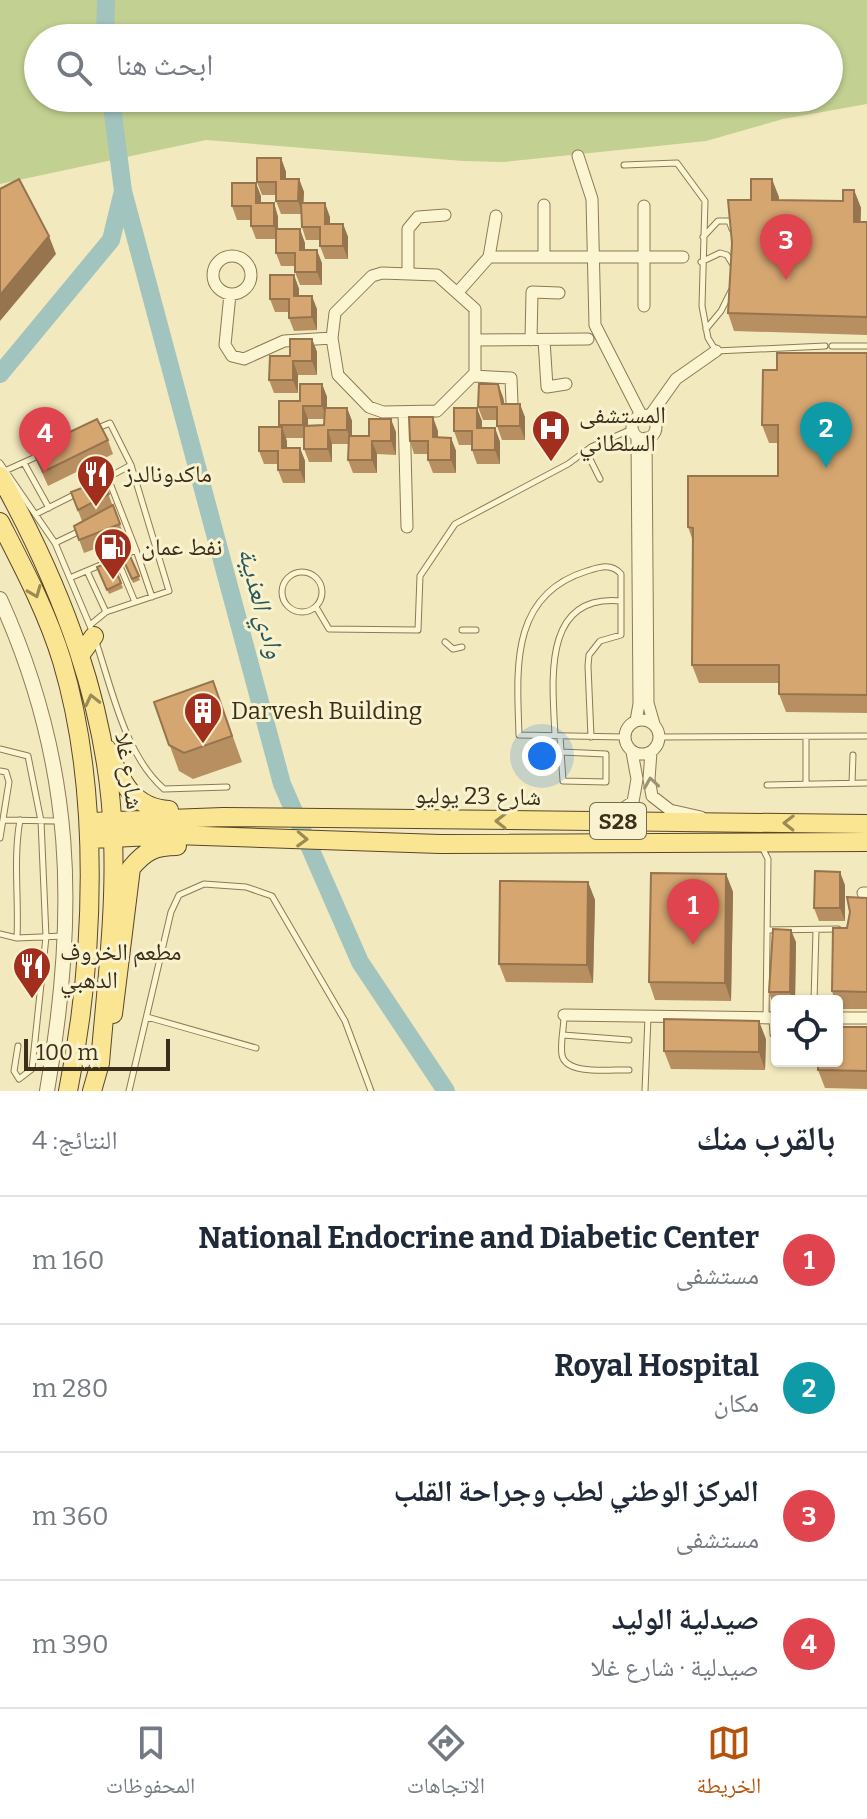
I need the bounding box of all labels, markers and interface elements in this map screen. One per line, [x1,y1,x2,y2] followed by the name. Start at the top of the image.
[24,24,843,112] search box
[52,46,96,90] icon: search
[116,47,213,83] text: ابحث هنا
[760,214,812,280] pin: 3
[579,401,666,462] place label: المستشفى السلطاني
[800,402,852,468] pin: 2
[19,407,71,473] pin: 4
[530,408,572,463] hospital icon: المستشفى السلطاني
[75,453,117,508] restaurant icon: ماكدونالدز
[123,460,212,488] place label: ماكدونالدز
[92,526,134,581] fuel station icon: نفط عمان
[141,533,222,561] place label: نفط عمان
[227,544,291,663] water label: وادي العذيبة
[25,583,41,598] one-way arrow
[182,690,224,745] building icon: Darvesh Building
[84,694,101,708] one-way arrow
[231,697,422,725] place label: Darvesh Building
[108,731,149,811] street label: شارع غلا
[522,736,562,776] your location
[643,777,660,790] one-way arrow
[415,781,541,812] street label: شارع 23 يوليو
[590,803,646,839] road number: S28
[494,812,507,830] one-way arrow
[782,814,795,832] one-way arrow
[296,831,309,848] one-way arrow
[667,879,719,945] pin: 1
[60,938,182,999] place label: مطعم الخروف الدهبي
[11,945,53,1000] restaurant icon: مطعم الخروف الدهبي
[771,995,843,1067] map controls
[771,995,843,1067] button: locate
[24,1035,170,1071] scale bar
[36,1039,99,1066] text: 100 m
[696,1118,835,1159] text: بالقرب منك
[32,1125,118,1156] text: النتائج: 4
[198,1220,759,1256] text: National Endocrine and Diabetic Center
[32,1245,105,1276] text: 160 m
[803,1245,815,1276] text: 1
[675,1260,759,1291] text: مستشفى
[554,1348,759,1384] text: Royal Hospital
[32,1373,108,1404] text: 280 m
[802,1373,816,1404] text: 2
[713,1388,759,1419] text: مكان
[393,1473,759,1509] text: المركز الوطني لطب وجراحة القلب
[32,1501,109,1532] text: 360 m
[802,1501,817,1532] text: 3
[675,1524,759,1555] text: مستشفى
[612,1601,759,1637] text: صيدلية الوليد
[32,1629,109,1660] text: 390 m
[801,1629,817,1660] text: 4
[591,1652,759,1683] text: صيدلية · شارع غلا
[106,1721,195,1807] tab: المحفوظات
[407,1721,485,1807] tab: الاتجاهات
[696,1721,761,1807] tab: الخريطة

